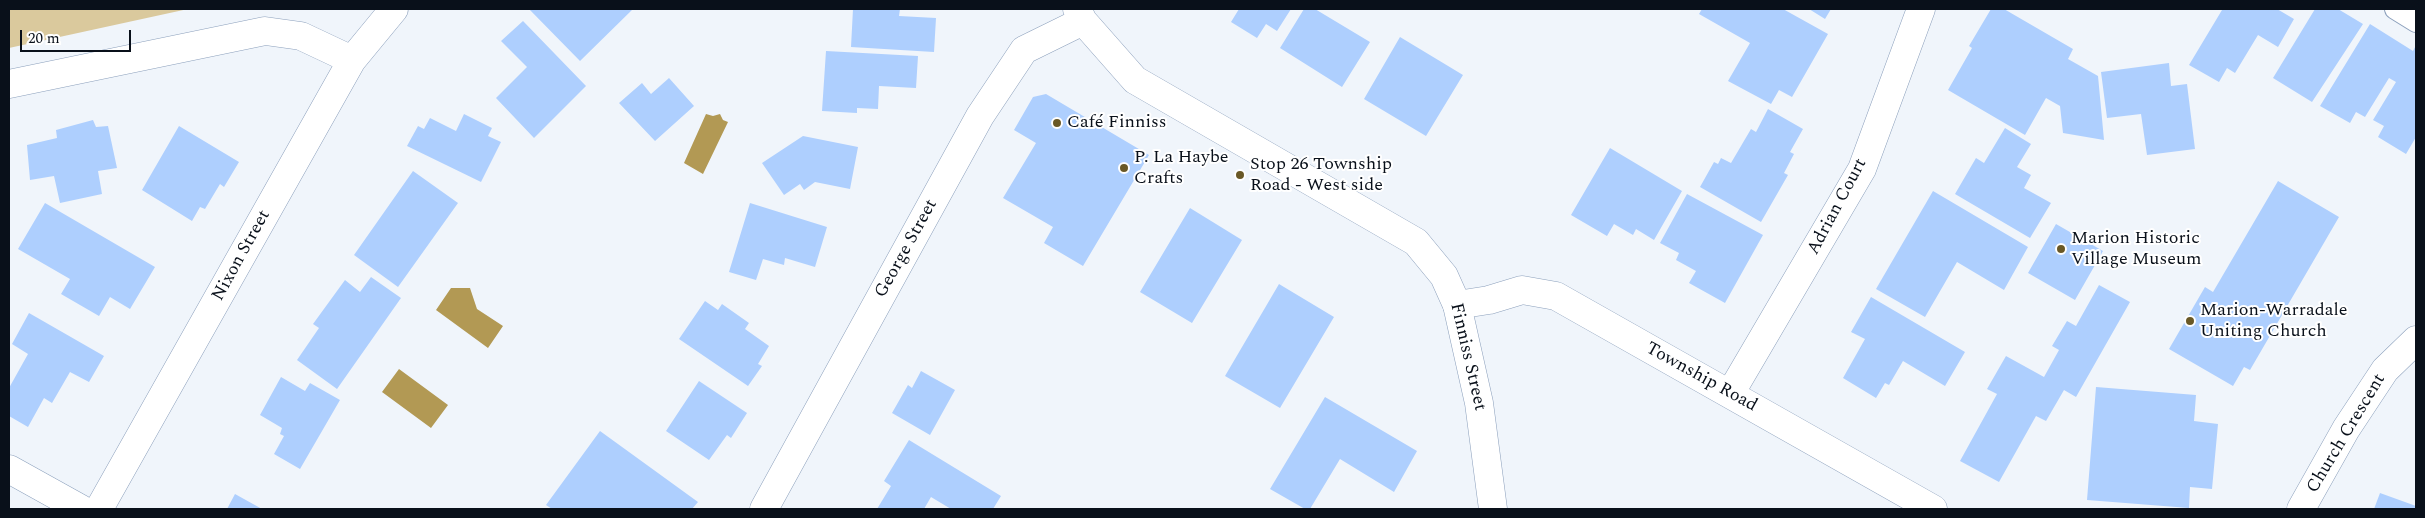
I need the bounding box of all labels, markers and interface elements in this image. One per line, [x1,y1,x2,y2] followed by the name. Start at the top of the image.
[22,20,134,52] scale bar
[28,27,60,50] text: 20 m
[1067,112,1166,134] place label: Café Finniss
[1051,117,1063,129] marker: Café Finniss
[1134,147,1229,190] place label: P. La Haybe Crafts
[1250,154,1392,196] place label: Stop 26 Township Road - West side
[1804,155,1872,259] street label: Adrian Court
[1118,162,1130,174] marker: P. La Haybe Crafts
[1234,169,1246,181] marker: Stop 26 Township Road - West side
[871,196,943,302] street label: George Street
[208,207,276,305] street label: Nixon Street
[2071,228,2202,270] place label: Marion Historic Village Museum
[2055,243,2067,255] marker: Marion Historic Village Museum
[2200,300,2348,342] place label: Marion-Warradale Uniting Church
[1444,301,1490,413] street label: Finniss Street
[2184,315,2196,327] marker: Marion-Warradale Uniting Church
[1642,338,1760,418] street label: Township Road
[2303,370,2391,498] street label: Church Crescent

